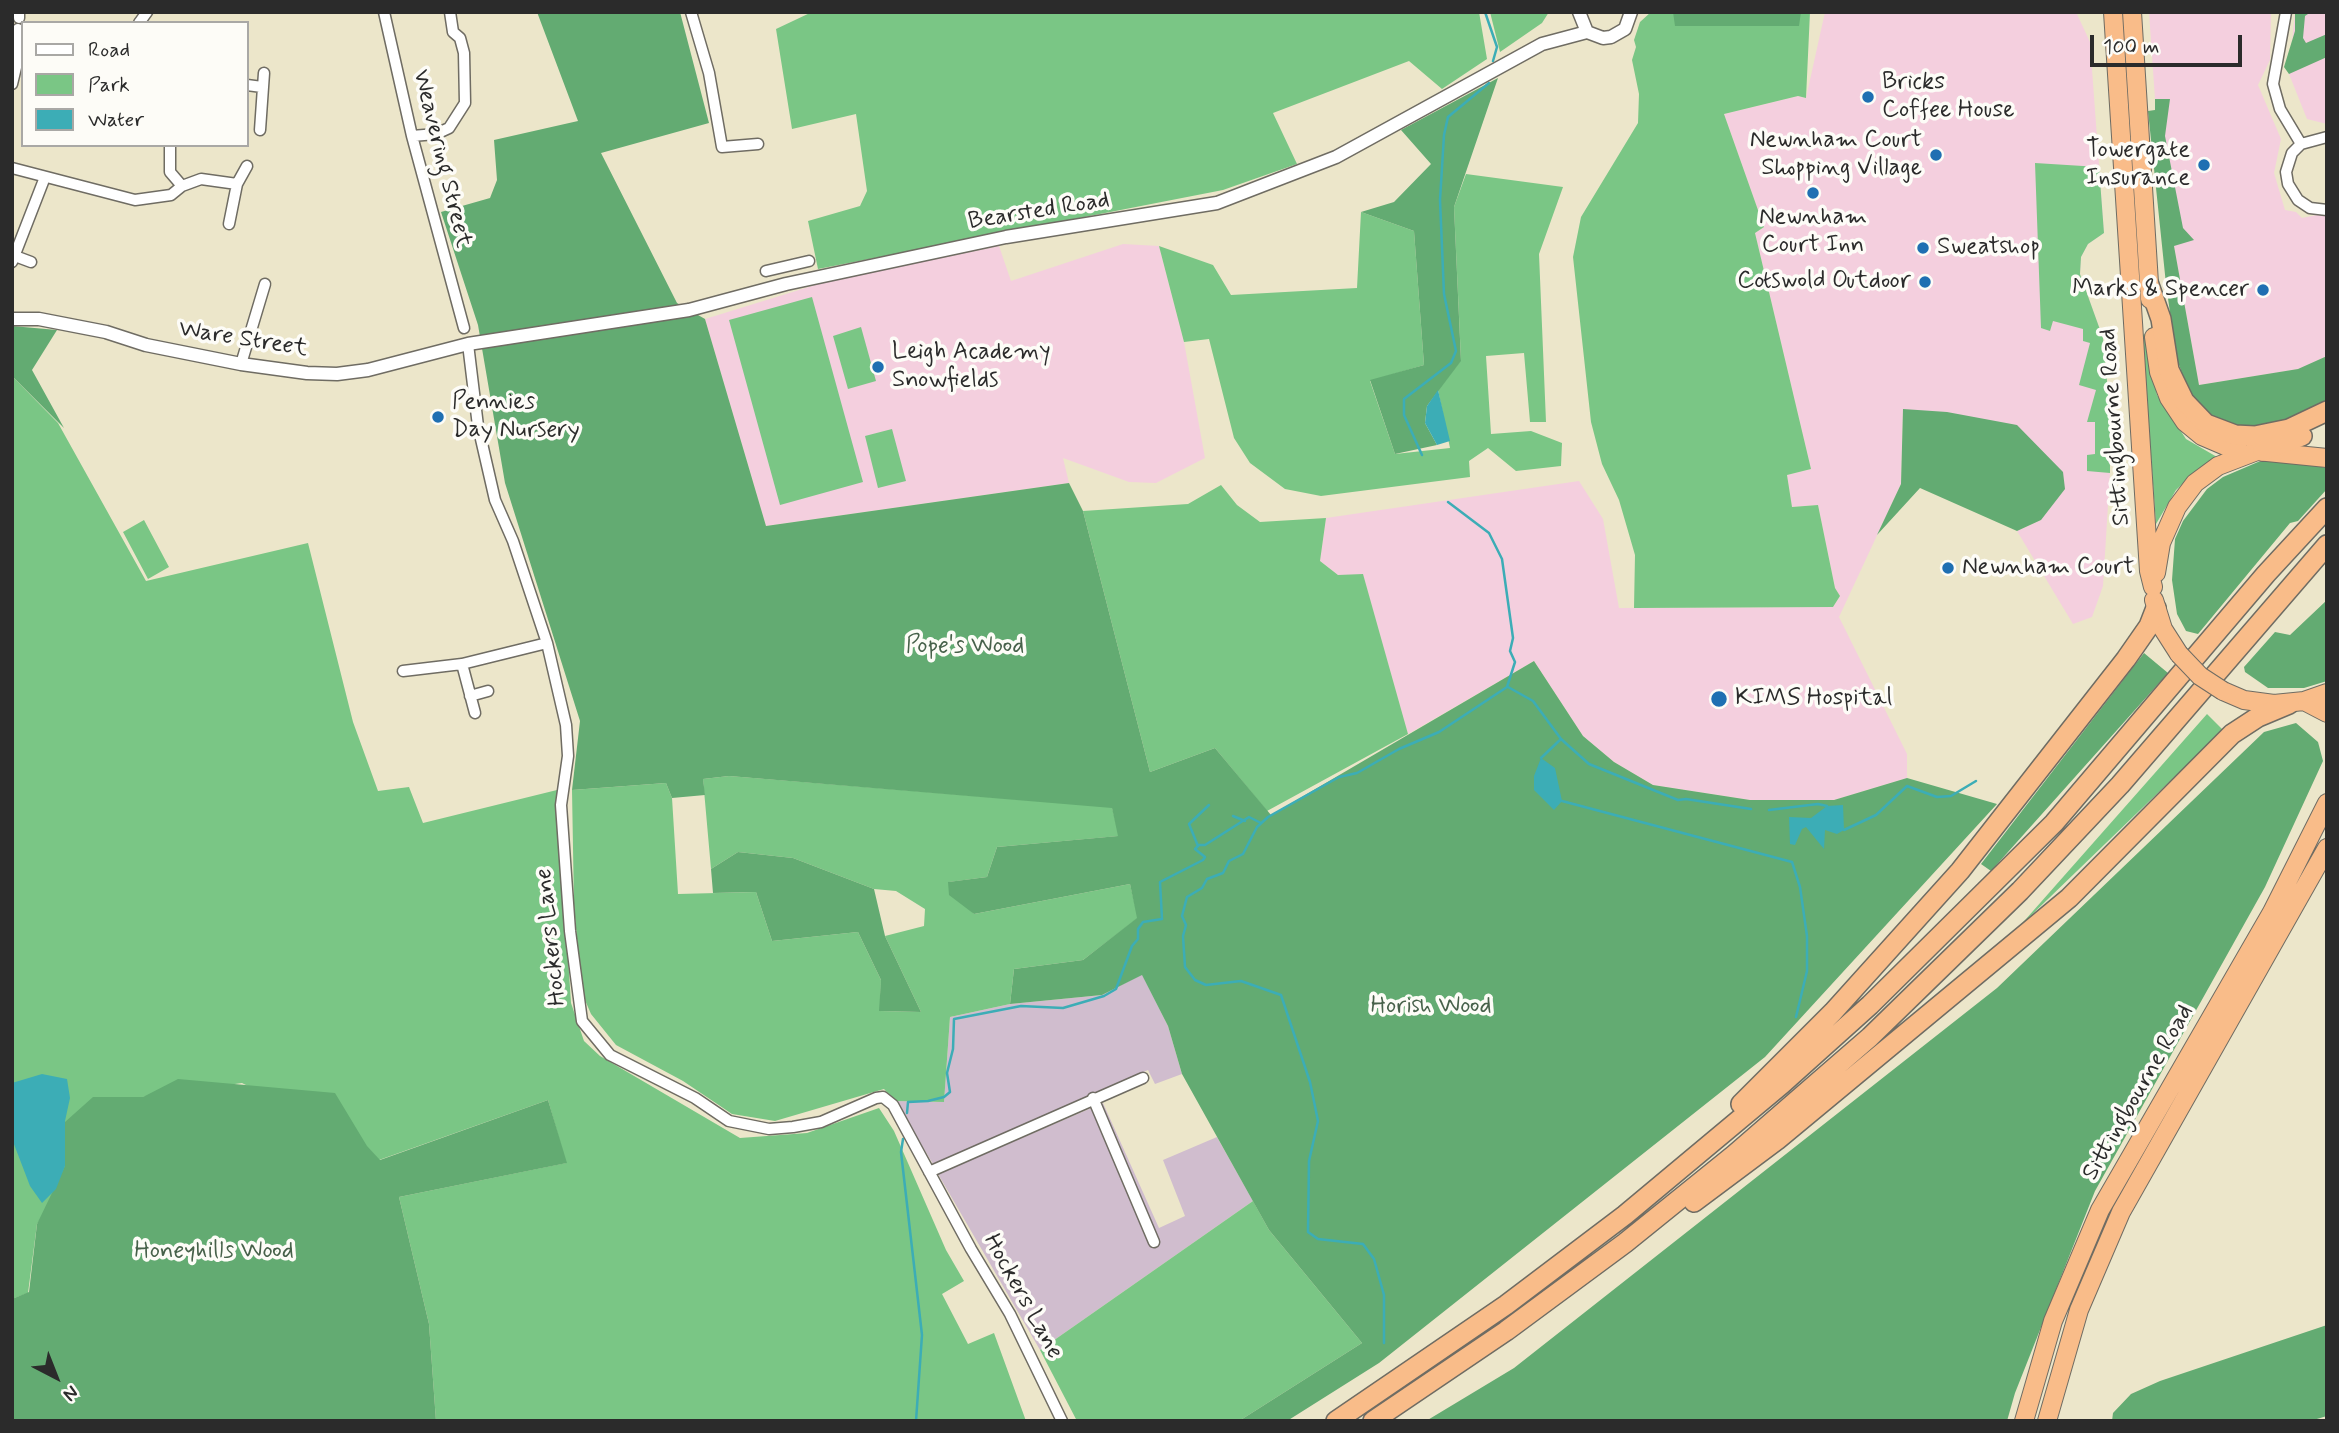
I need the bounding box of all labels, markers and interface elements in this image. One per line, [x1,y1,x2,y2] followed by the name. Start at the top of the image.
[21,21,248,147] legend
[2094,21,2246,65] scale bar
[2103,33,2159,61] text: 100 m
[88,36,130,64] text: Road
[405,67,477,251] street label: Weavering Street
[1882,69,2014,125] place label: Bricks Coffee House
[88,71,130,99] text: Park
[1860,89,1876,105] marker: Bricks Coffee House
[88,106,144,134] text: Water
[1750,127,1922,183] place label: Newnham Court Shopping Village
[2086,137,2190,193] place label: Towergate Insurance
[1928,147,1944,163] marker: Newnham Court Shopping Village
[2196,157,2212,173] marker: Towergate Insurance
[1805,185,1821,201] marker: Newnham Court Inn
[966,187,1112,237] street label: Bearsted Road
[1759,204,1867,260] place label: Newnham Court Inn
[1937,234,2040,262] place label: Sweatshop
[1915,240,1931,256] marker: Sweatshop
[1737,268,1911,296] place label: Cotswold Outdoor
[1917,274,1933,290] marker: Cotswold Outdoor
[2072,276,2249,304] place label: Marks & Spencer
[2255,282,2271,298] marker: Marks & Spencer
[177,316,309,364] street label: Ware Street
[2095,327,2137,527] street label: Sittingbourne Road
[892,339,1050,395] place label: Leigh Academy Snowfields
[870,359,886,375] marker: Leigh Academy Snowfields
[452,389,580,445] place label: Pennies Day Nursery
[430,409,446,425] marker: Pennies Day Nursery
[1962,554,2134,582] place label: Newnham Court
[1940,560,1956,576] marker: Newnham Court
[906,633,1024,661] park label: Pope's Wood
[1735,685,1892,713] place label: KIMS Hospital
[1709,689,1729,709] marker: KIMS Hospital
[530,867,574,1007] street label: Hockers Lane
[1370,993,1492,1021] park label: Horish Wood
[2077,1000,2201,1186] street label: Sittingbourne Road
[976,1229,1068,1365] street label: Hockers Lane
[134,1238,294,1266] park label: Honeyhills Wood
[21,1342,91,1412] north arrow
[57,1379,83,1407] text: N

